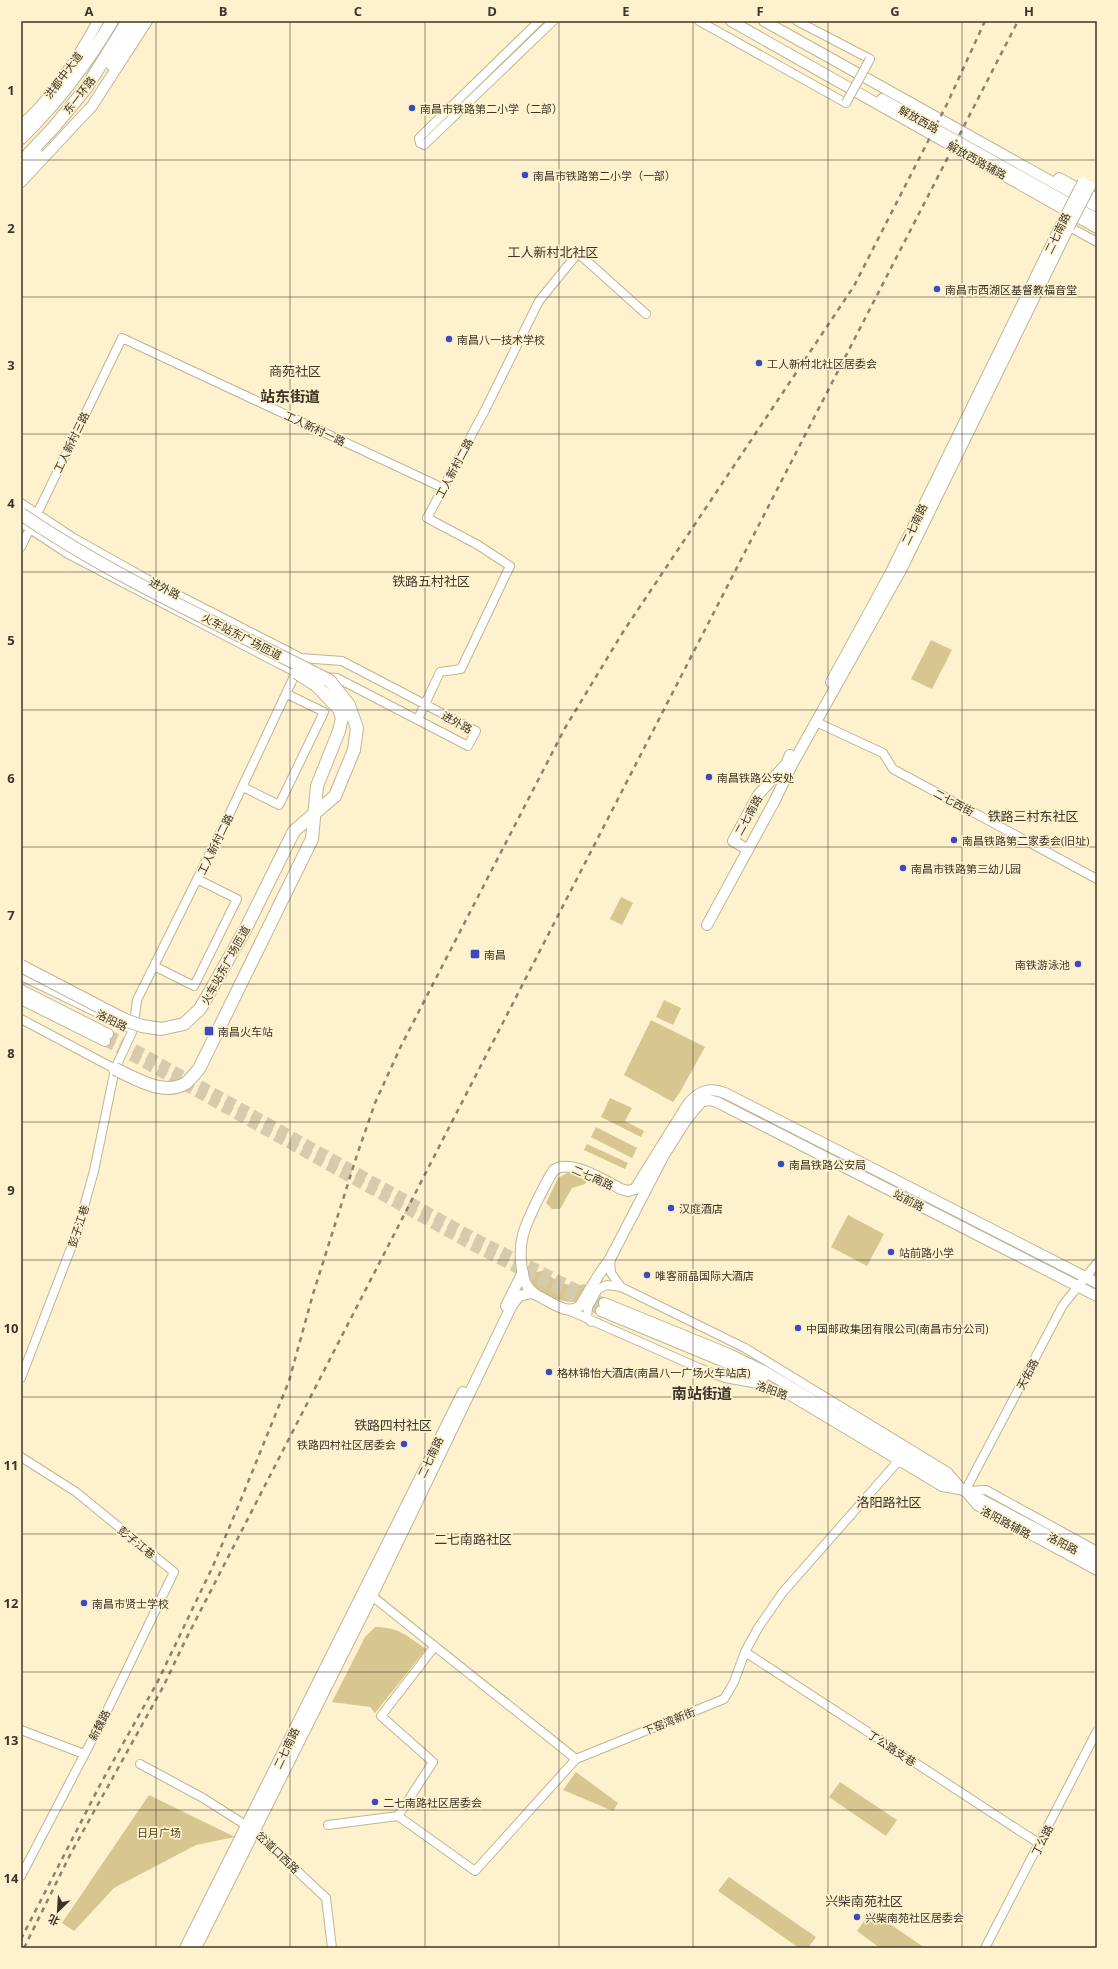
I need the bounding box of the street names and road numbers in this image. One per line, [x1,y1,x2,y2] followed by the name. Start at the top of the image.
[40,49,86,101] street label: 洪都中大道
[60,73,98,117] street label: 东一环路
[896,102,942,136] street label: 解放西路
[945,137,1009,183] street label: 解放西路辅路
[1041,210,1073,256] street label: 二七南路
[282,407,348,449] street label: 工人新村一路
[50,409,92,475] street label: 工人新村三路
[432,435,476,501] street label: 工人新村二路
[898,501,930,547] street label: 二七南路
[147,574,183,602] street label: 进外路
[199,609,285,663] street label: 火车站东广场匝道
[439,707,475,737] street label: 进外路
[931,785,977,819] street label: 二七西街
[731,792,765,838] street label: 二七南路
[194,811,236,877] street label: 工人新村二路
[197,923,253,1007] street label: 火车站东广场匝道
[94,1006,130,1034] street label: 洛阳路
[570,1161,616,1193] street label: 二七南路
[891,1186,927,1214] street label: 站前路
[64,1203,92,1249] street label: 彭子江巷
[1013,1356,1041,1392] street label: 天佑路
[754,1377,790,1403] street label: 洛阳路
[414,1434,446,1480] street label: 二七南路
[978,1502,1034,1542] street label: 洛阳路辅路
[115,1522,159,1562] street label: 彭子江巷
[1045,1529,1081,1557] street label: 洛阳路
[641,1704,697,1738] street label: 下窑湾新街
[85,1707,113,1743] street label: 新魏路
[270,1725,302,1771] street label: 二七南路
[865,1727,919,1769] street label: 丁公路支巷
[1028,1822,1056,1858] street label: 丁公路
[253,1828,303,1876] street label: 岔道口西路

